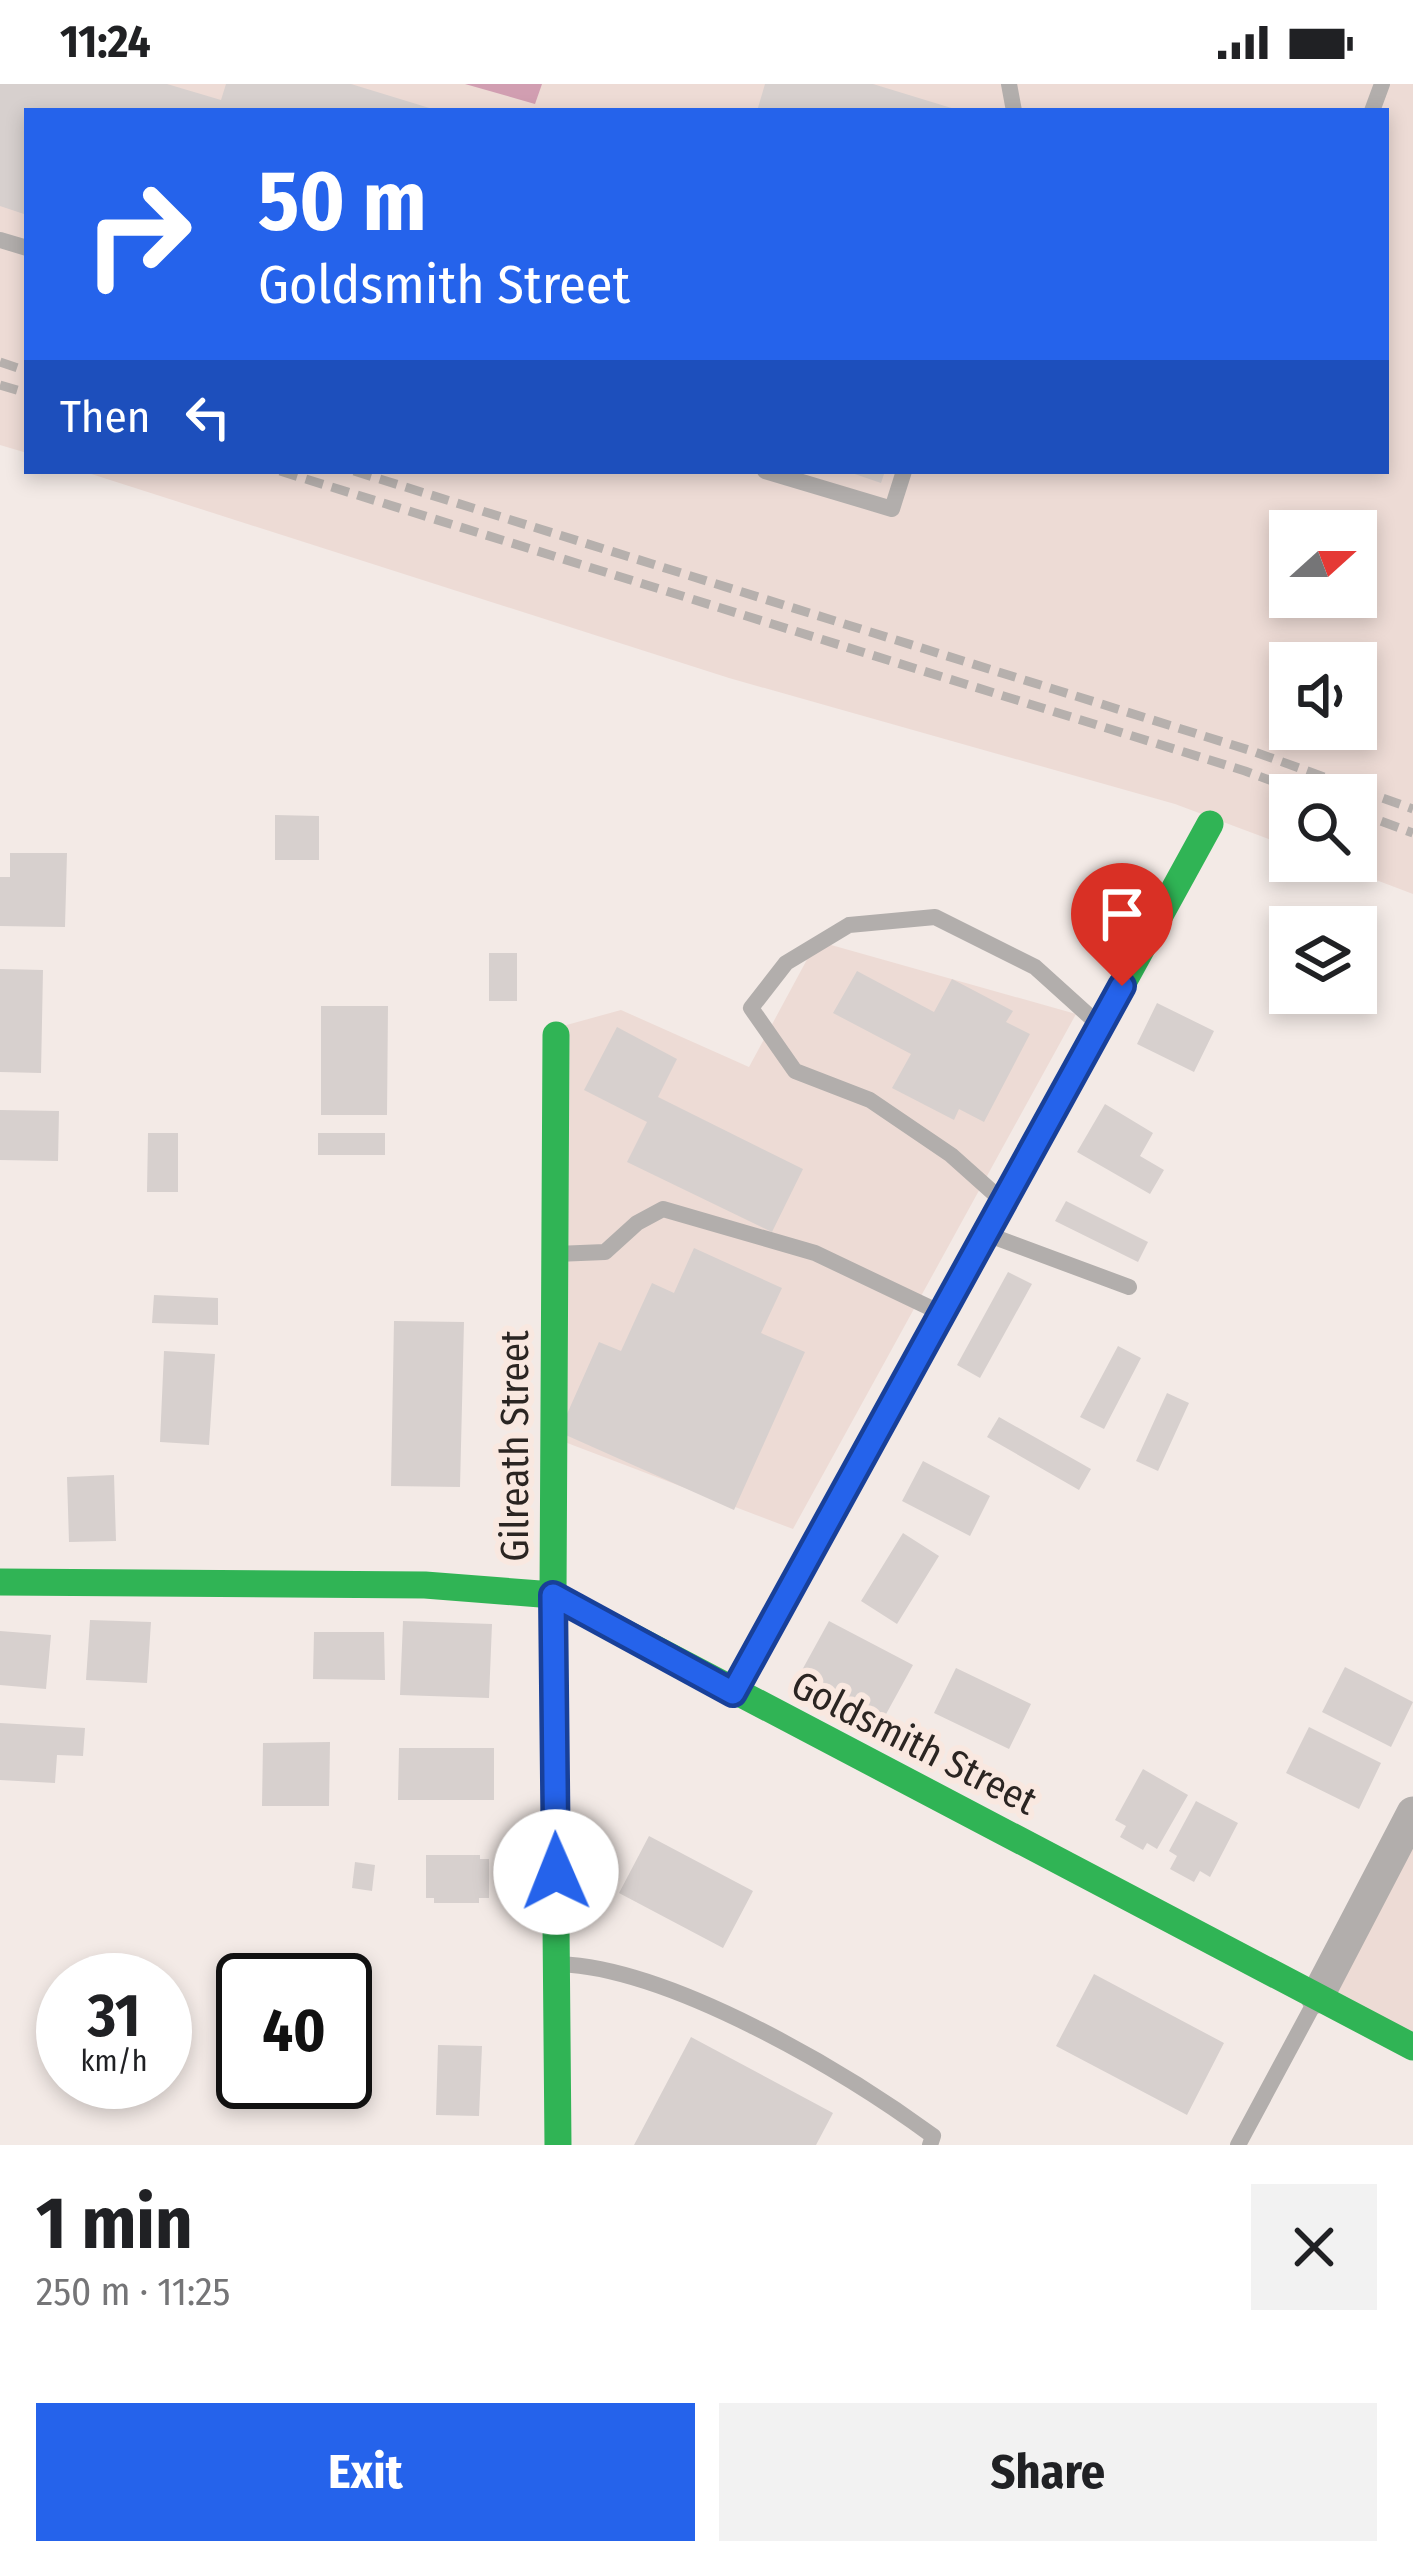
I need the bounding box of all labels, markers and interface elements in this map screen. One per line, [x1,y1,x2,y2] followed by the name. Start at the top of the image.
[60,15,151,69] text: 11:24
[258,151,427,252] text: 50 m
[60,156,216,312] icon: right
[258,253,630,317] text: Goldsmith Street
[175,384,241,450] icon: left
[60,390,151,444] text: Then
[1269,510,1377,618] north arrow
[1269,510,1377,1014] map controls
[1269,642,1377,750] button: sound
[1269,774,1377,882] button: search
[1071,863,1173,986] pin
[1089,881,1155,947] icon: arrive
[1269,906,1377,1014] button: layers
[492,1330,538,1562] street label: Gilreath Street
[784,1662,1044,1825] street label: Goldsmith Street
[493,1809,619,1935] position arrow
[216,1953,372,2109] speed limit sign: 40
[88,1980,140,2052] text: 31
[81,2043,147,2079] text: km/h
[36,2181,193,2267] text: 1 min
[1251,2184,1377,2310] button: close
[36,2269,230,2315] text: 250 m · 11:25
[36,2403,695,2541] button: Exit
[719,2403,1377,2541] button: Share

